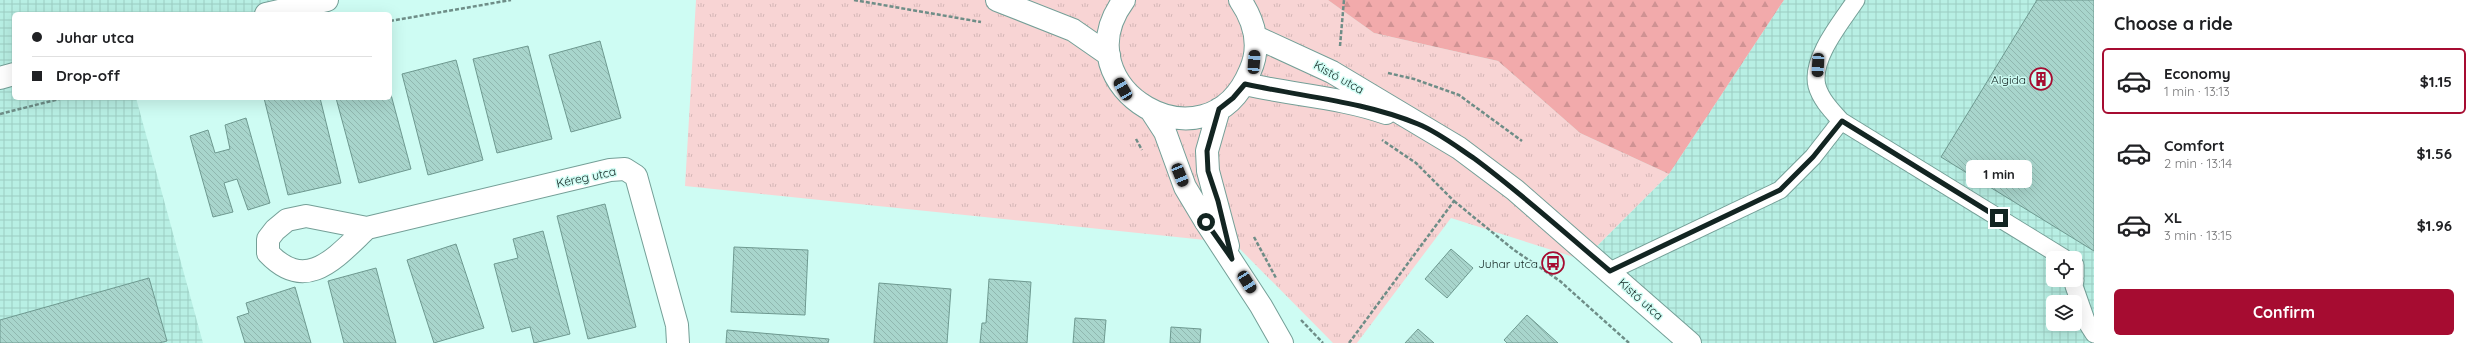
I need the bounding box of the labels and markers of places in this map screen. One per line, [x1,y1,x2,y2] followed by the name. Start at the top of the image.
[2028,66,2054,92] building icon: Algida
[1991,72,2026,87] place label: Algida
[1540,250,1566,276] bus stop icon: Juhar utca
[1478,256,1538,271] place label: Juhar utca

